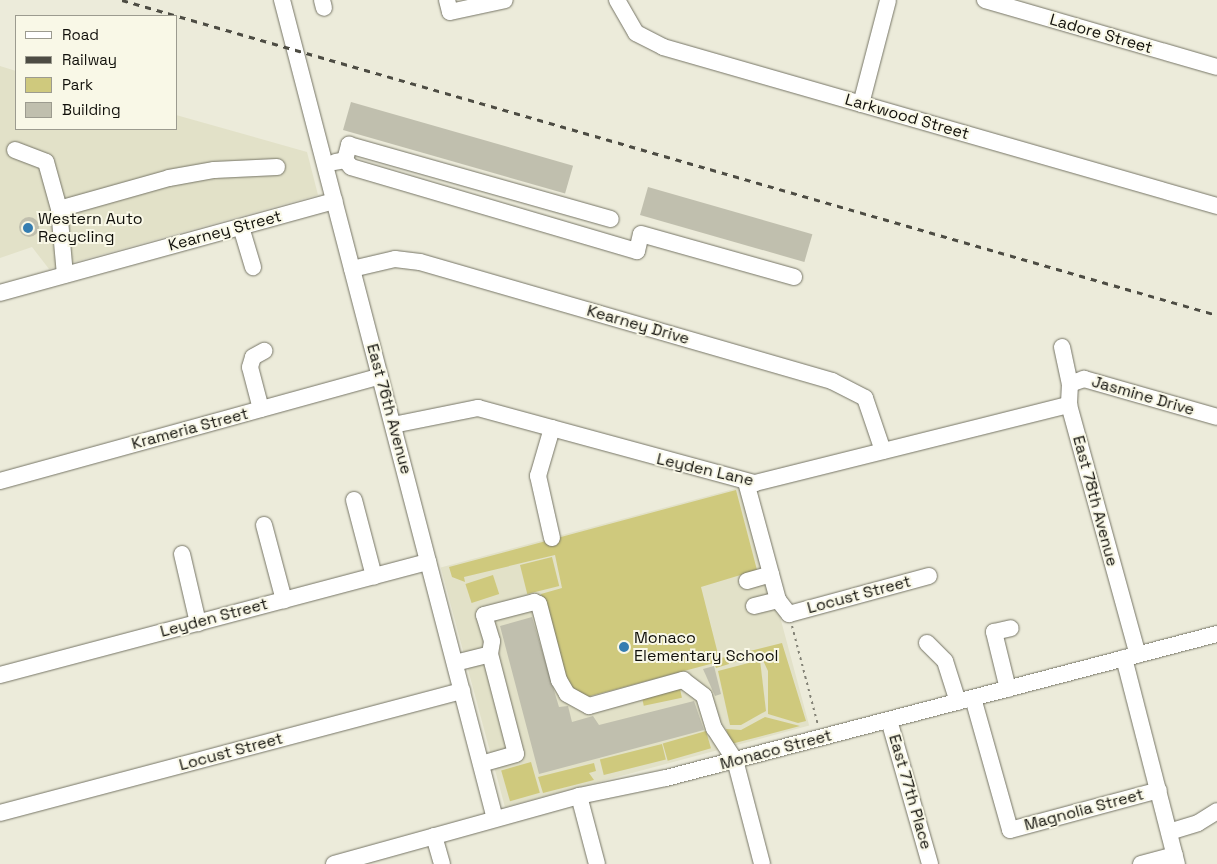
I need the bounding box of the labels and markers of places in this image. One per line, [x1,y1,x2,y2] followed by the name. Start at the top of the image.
[38,209,143,247] place label: Western Auto Recycling
[22,222,34,234] marker: Western Auto Recycling
[634,628,779,666] place label: Monaco Elementary School
[618,641,630,653] marker: Monaco Elementary School

